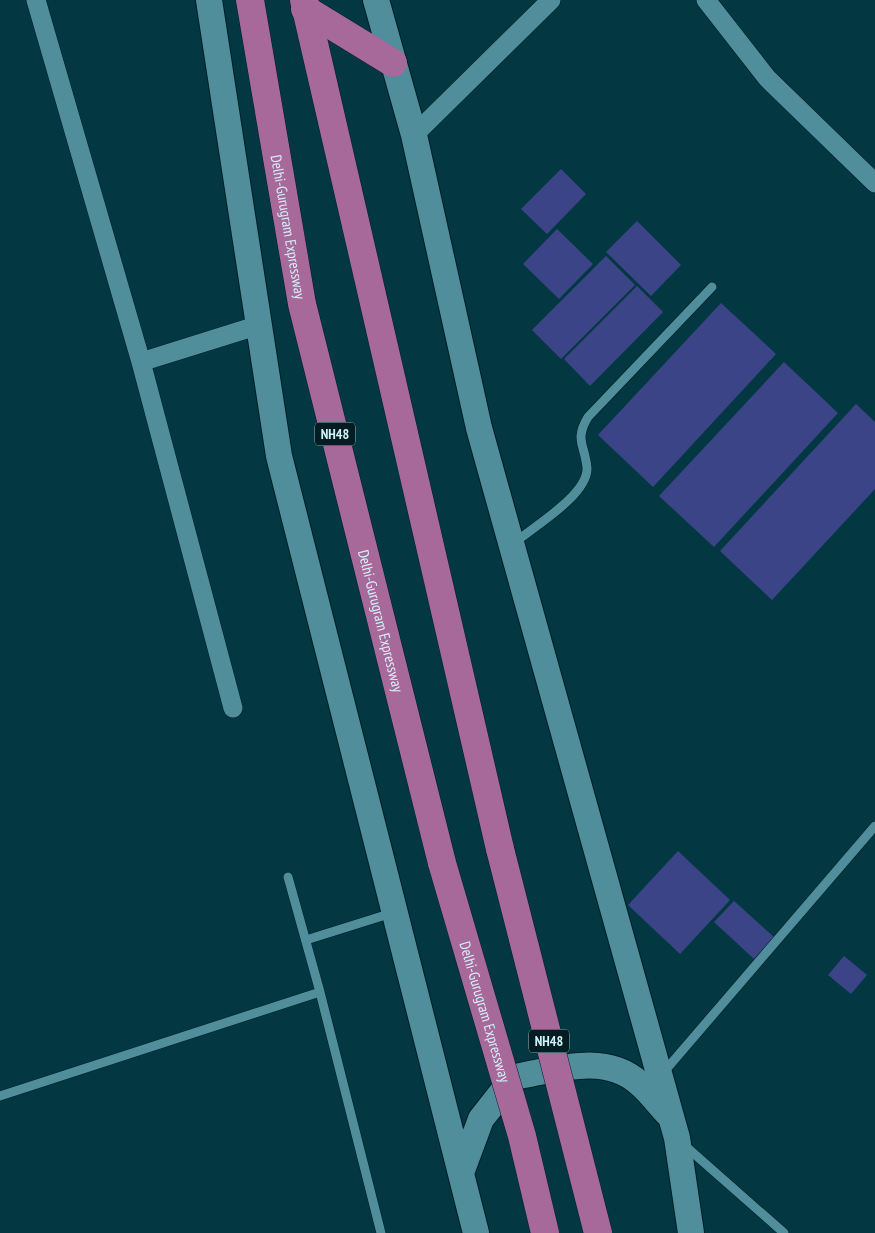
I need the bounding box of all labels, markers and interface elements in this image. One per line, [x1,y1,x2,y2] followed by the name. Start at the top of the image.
[267,153,311,301] street label: Delhi-Gurugram Expressway
[315,422,355,446] road number: NH48
[354,548,408,694] street label: Delhi-Gurugram Expressway
[456,939,515,1085] street label: Delhi-Gurugram Expressway
[529,1030,569,1052] road number: NH48

